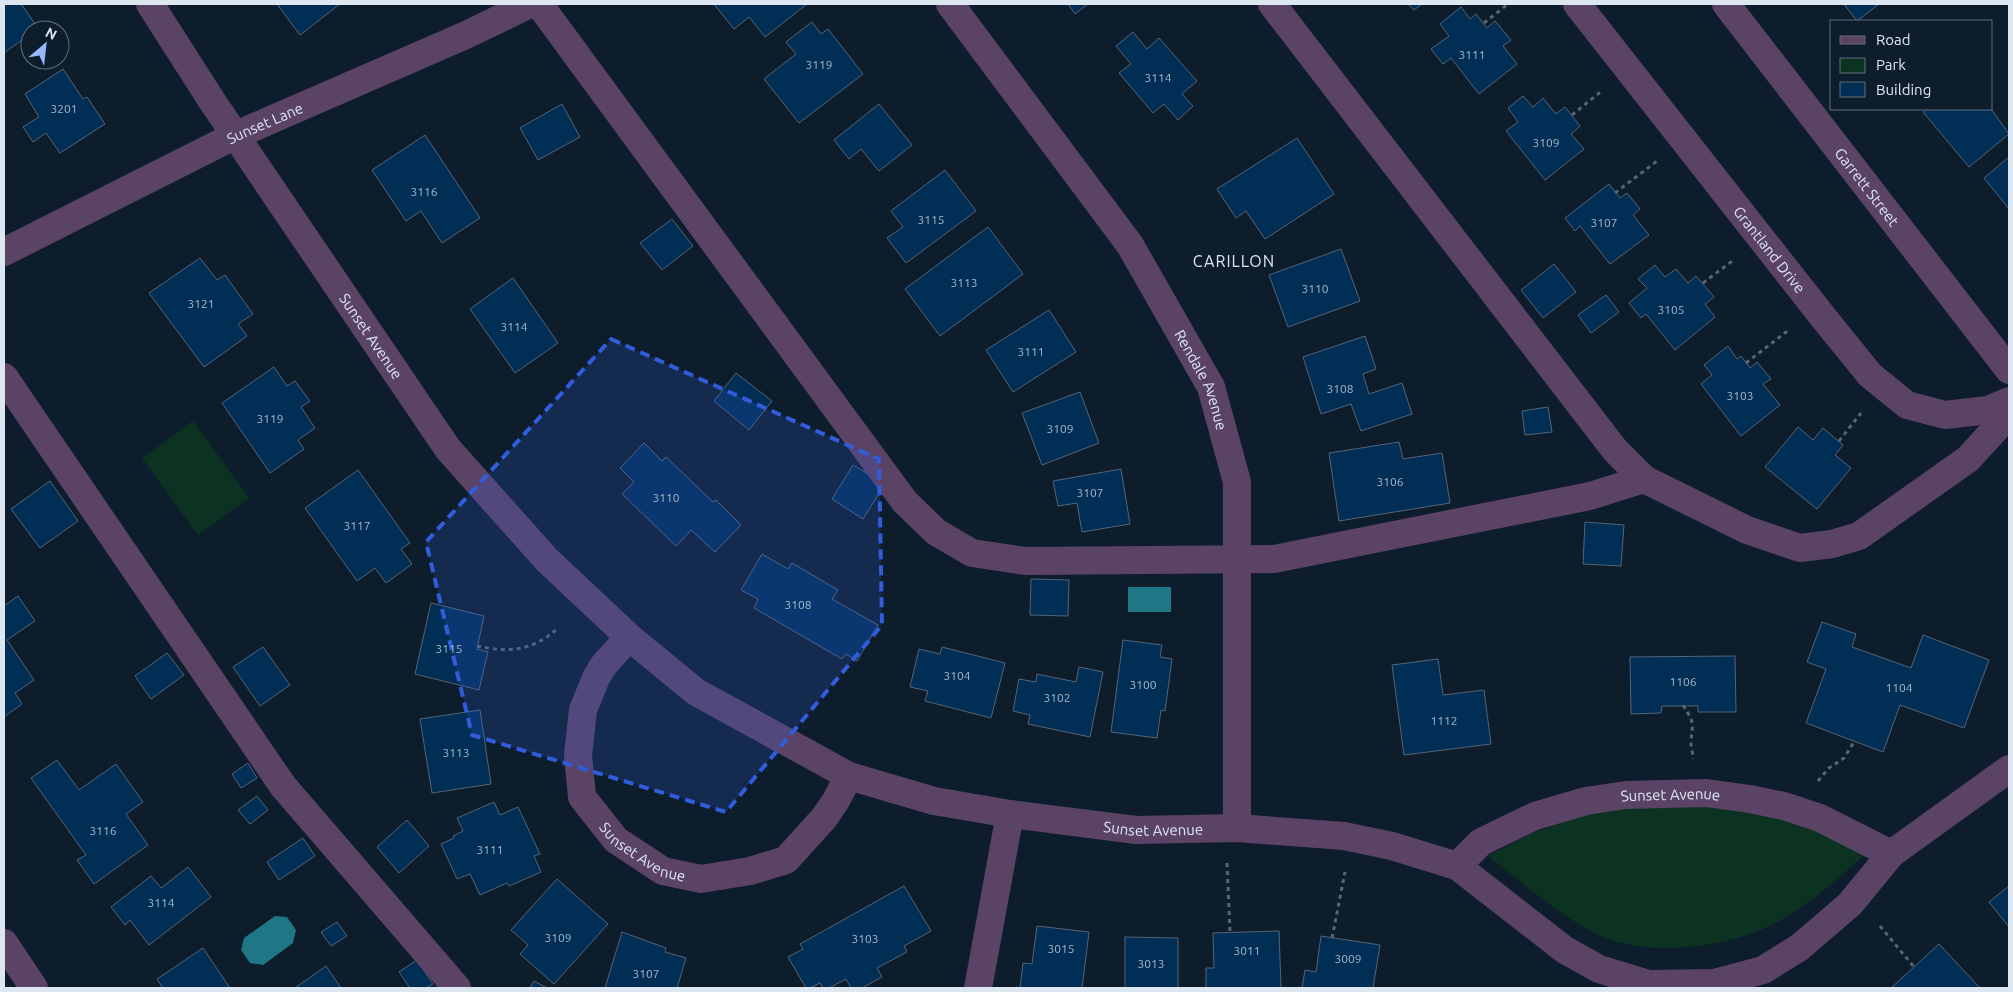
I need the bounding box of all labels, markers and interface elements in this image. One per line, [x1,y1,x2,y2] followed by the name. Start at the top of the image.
[20,20,70,70] north arrow
[1830,20,1993,110] legend
[43,24,59,43] text: N
[1876,31,1911,48] text: Road
[1458,48,1486,61] house number: 3111
[1876,56,1906,73] text: Park
[805,58,833,71] house number: 3119
[1144,71,1172,84] house number: 3114
[1876,81,1931,98] text: Building
[224,99,305,147] street label: Sunset Lane
[50,102,78,115] house number: 3201
[1532,136,1560,149] house number: 3109
[1832,144,1903,229] street label: Garrett Street
[410,185,438,198] house number: 3116
[1730,202,1809,296] street label: Grantland Drive
[917,213,945,226] house number: 3115
[1590,216,1618,229] house number: 3107
[1193,252,1275,270] district label: CARILLON
[950,276,978,289] house number: 3113
[1301,282,1329,295] house number: 3110
[336,290,406,382] street label: Sunset Avenue
[187,297,215,310] house number: 3121
[1657,303,1685,316] house number: 3105
[500,320,528,333] house number: 3114
[1172,327,1231,432] street label: Rendale Avenue
[1017,345,1045,358] house number: 3111
[1326,382,1354,395] house number: 3108
[1726,389,1754,402] house number: 3103
[256,412,284,425] house number: 3119
[1046,422,1074,435] house number: 3109
[1376,475,1404,488] house number: 3106
[1076,486,1104,499] house number: 3107
[652,491,680,504] house number: 3110
[343,519,371,532] house number: 3117
[784,598,812,611] house number: 3108
[435,642,463,655] house number: 3115
[943,669,971,682] house number: 3104
[1669,675,1697,688] house number: 1106
[1129,678,1157,691] house number: 3100
[1885,681,1913,694] house number: 1104
[1043,691,1071,704] house number: 3102
[1430,714,1458,727] house number: 1112
[442,746,470,759] house number: 3113
[1619,784,1721,804] street label: Sunset Avenue
[1103,817,1203,839] street label: Sunset Avenue
[597,819,687,884] street label: Sunset Avenue
[89,824,117,837] house number: 3116
[476,843,504,856] house number: 3111
[147,896,175,909] house number: 3114
[544,931,572,944] house number: 3109
[851,932,879,945] house number: 3103
[1047,942,1075,955] house number: 3015
[1233,944,1261,957] house number: 3011
[1334,952,1362,965] house number: 3009
[1137,957,1165,970] house number: 3013
[632,967,660,980] house number: 3107

